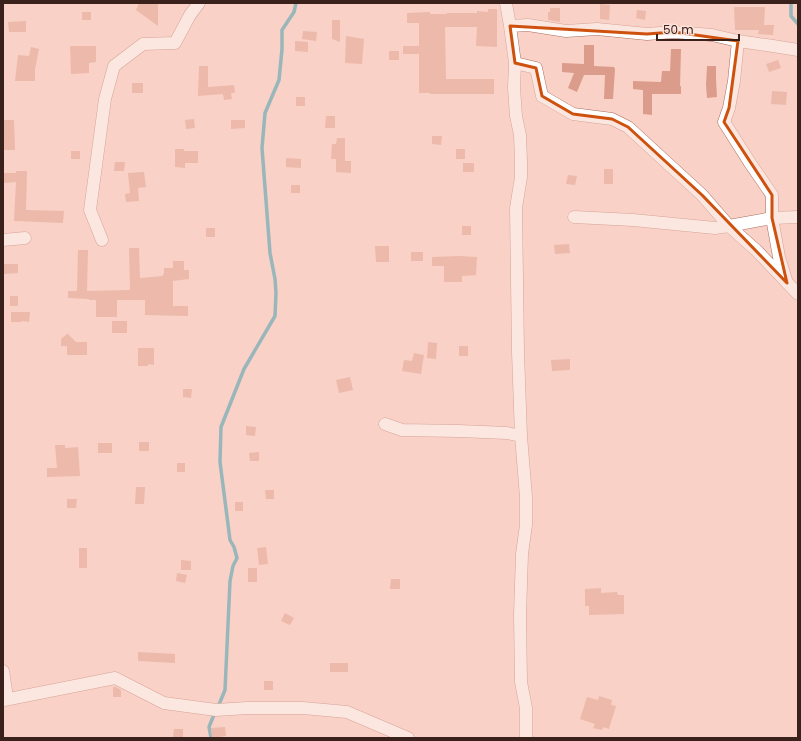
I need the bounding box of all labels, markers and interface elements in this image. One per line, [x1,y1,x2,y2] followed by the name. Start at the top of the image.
[657,16,739,42] scale bar
[663,21,694,38] text: 50 m

